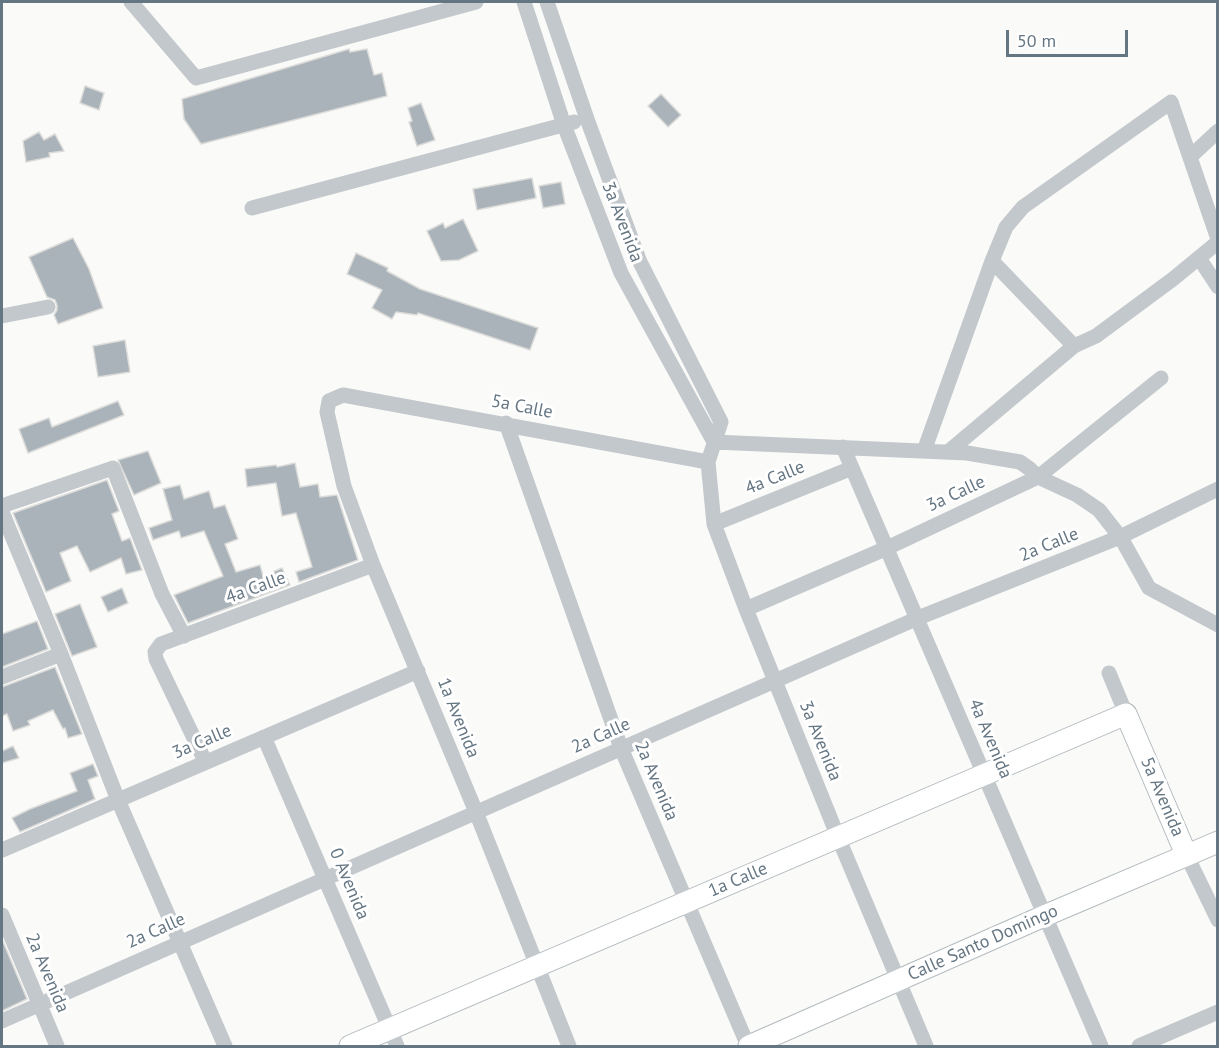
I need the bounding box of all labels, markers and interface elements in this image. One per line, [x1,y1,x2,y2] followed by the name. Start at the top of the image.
[1009,18,1130,56] scale bar
[1017,29,1056,52] text: 50 m
[597,179,647,265] street label: 3a Avenida
[489,390,555,424] street label: 5a Calle
[742,456,808,500] street label: 4a Calle
[923,471,989,517] street label: 3a Calle
[1016,523,1082,567] street label: 2a Calle
[223,567,289,609] street label: 4a Calle
[432,675,484,761] street label: 1a Avenida
[964,696,1016,782] street label: 4a Avenida
[794,698,846,784] street label: 3a Avenida
[568,714,634,758] street label: 2a Calle
[169,720,235,764] street label: 3a Calle
[630,738,682,824] street label: 2a Avenida
[1136,754,1188,840] street label: 5a Avenida
[324,845,374,923] street label: 0 Avenida
[705,858,771,902] street label: 1a Calle
[905,900,1061,986] street label: Calle Santo Domingo
[123,909,189,953] street label: 2a Calle
[21,930,73,1016] street label: 2a Avenida

